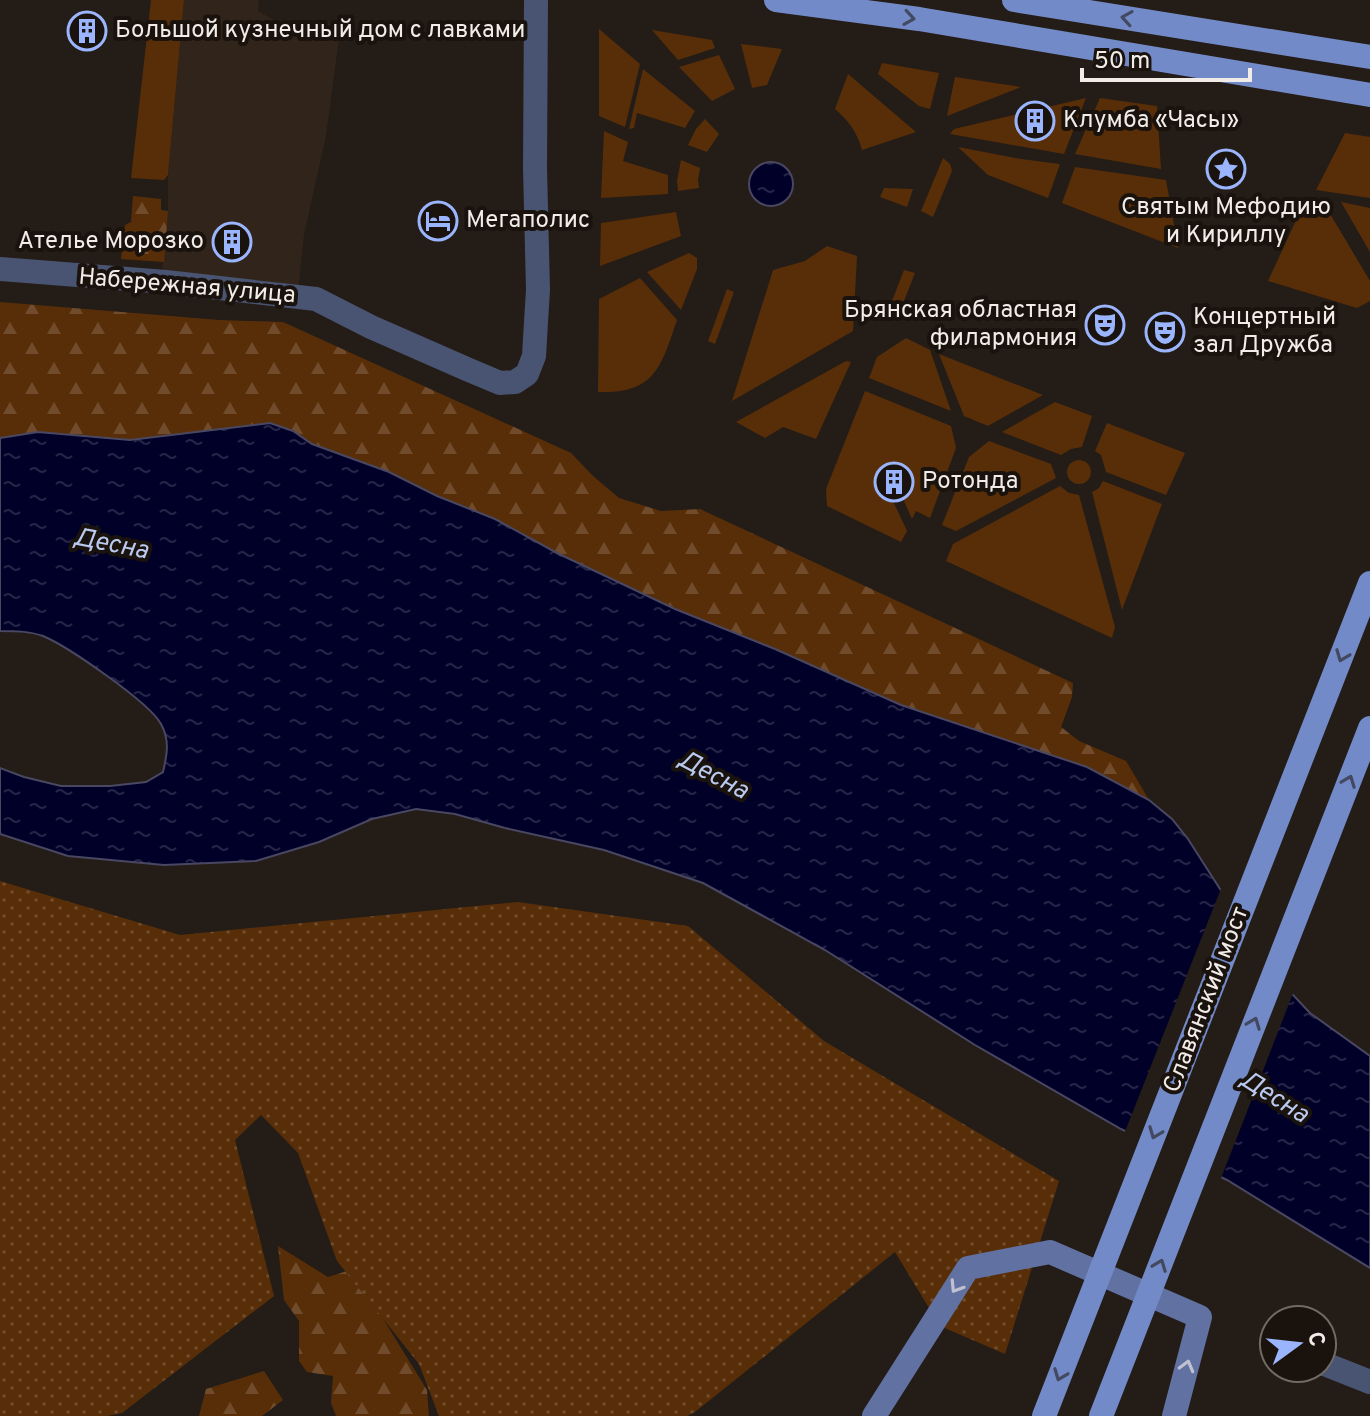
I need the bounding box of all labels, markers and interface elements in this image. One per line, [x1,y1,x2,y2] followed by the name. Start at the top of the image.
[902,9,916,26] one-way arrow
[66,10,108,52] building icon: Большой кузнечный дом с лавками
[1120,10,1134,27] one-way arrow
[115,16,525,46] place label: Большой кузнечный дом с лавками
[1082,32,1250,82] scale bar
[1094,47,1150,77] text: 50 m
[1014,100,1056,142] building icon: Клумба «Часы»
[1063,106,1239,136] place label: Клумба «Часы»
[1205,148,1247,190] place icon: Святым Мефодию и Кириллу
[1121,193,1331,251] place label: Святым Мефодию и Кириллу
[417,200,459,242] hotel icon: Мегаполис
[466,206,590,236] place label: Мегаполис
[211,221,253,263] building icon: Ателье Морозко
[18,227,204,257] place label: Ателье Морозко
[77,263,297,311] street label: Набережная улица
[844,296,1077,354] place label: Брянская областная филармония
[1193,303,1336,361] place label: Концертный зал Дружба
[1084,304,1126,346] theatre icon: Брянская областная филармония
[1144,311,1186,353] theatre icon: Концертный зал Дружба
[873,461,915,503] building icon: Ротонда
[922,467,1018,497] place label: Ротонда
[71,522,152,568] water label: Десна
[1335,648,1351,662] one-way arrow
[672,744,754,808] water label: Десна
[1339,775,1356,789] one-way arrow
[1158,903,1256,1097] street label: Славянский мост
[1245,1017,1261,1031] one-way arrow
[1233,1064,1315,1132] water label: Десна
[1148,1125,1165,1139] one-way arrow
[1150,1259,1167,1273] one-way arrow
[951,1278,966,1293] one-way arrow
[1258,1304,1338,1384] north arrow
[1300,1329,1330,1350] text: С
[1178,1360,1194,1374] one-way arrow
[1053,1367,1070,1381] one-way arrow

